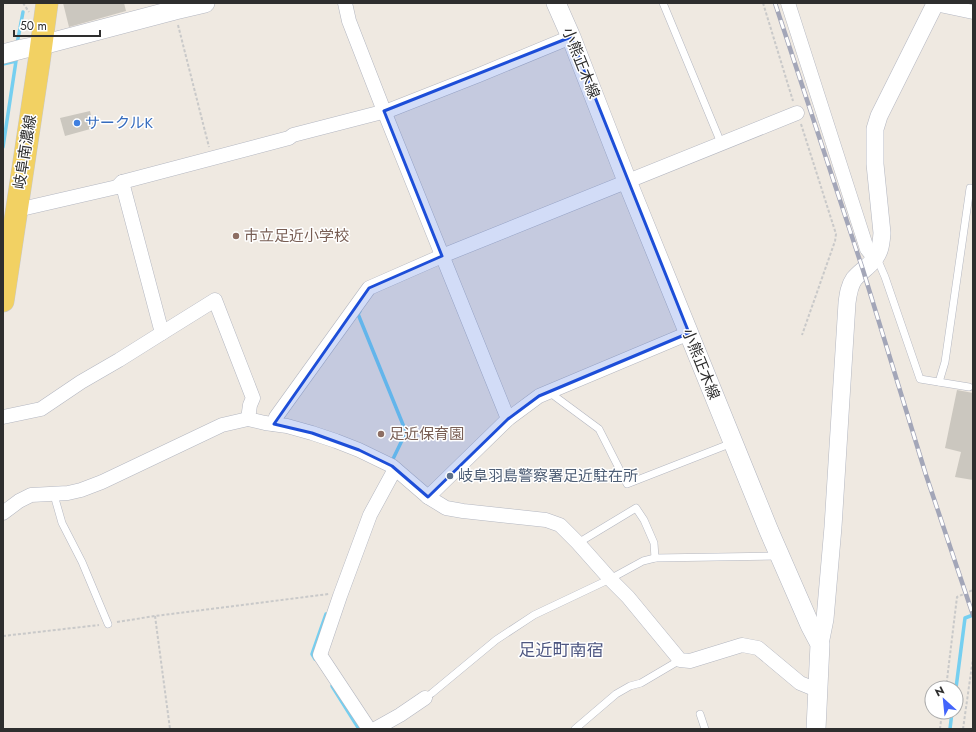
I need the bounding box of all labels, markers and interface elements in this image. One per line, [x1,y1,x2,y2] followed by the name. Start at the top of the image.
[14,12,100,38] scale bar
[20,17,47,35] text: 50 m
[557,24,605,102] street label: 小熊正木線
[85,112,154,134] place label: サークルK
[8,113,42,191] street label: 岐阜南濃線
[72,118,82,128] marker: サークルK
[244,225,349,247] place label: 市立足近小学校
[231,231,241,241] marker: 市立足近小学校
[677,325,725,403] street label: 小熊正木線
[389,423,464,445] place label: 足近保育園
[376,429,386,439] marker: 足近保育園
[458,465,638,487] place label: 岐阜羽島警察署足近駐在所
[445,471,455,481] marker: 岐阜羽島警察署足近駐在所
[519,638,604,662] district label: 足近町南宿
[924,680,964,720] north arrow
[932,682,947,700] text: N

